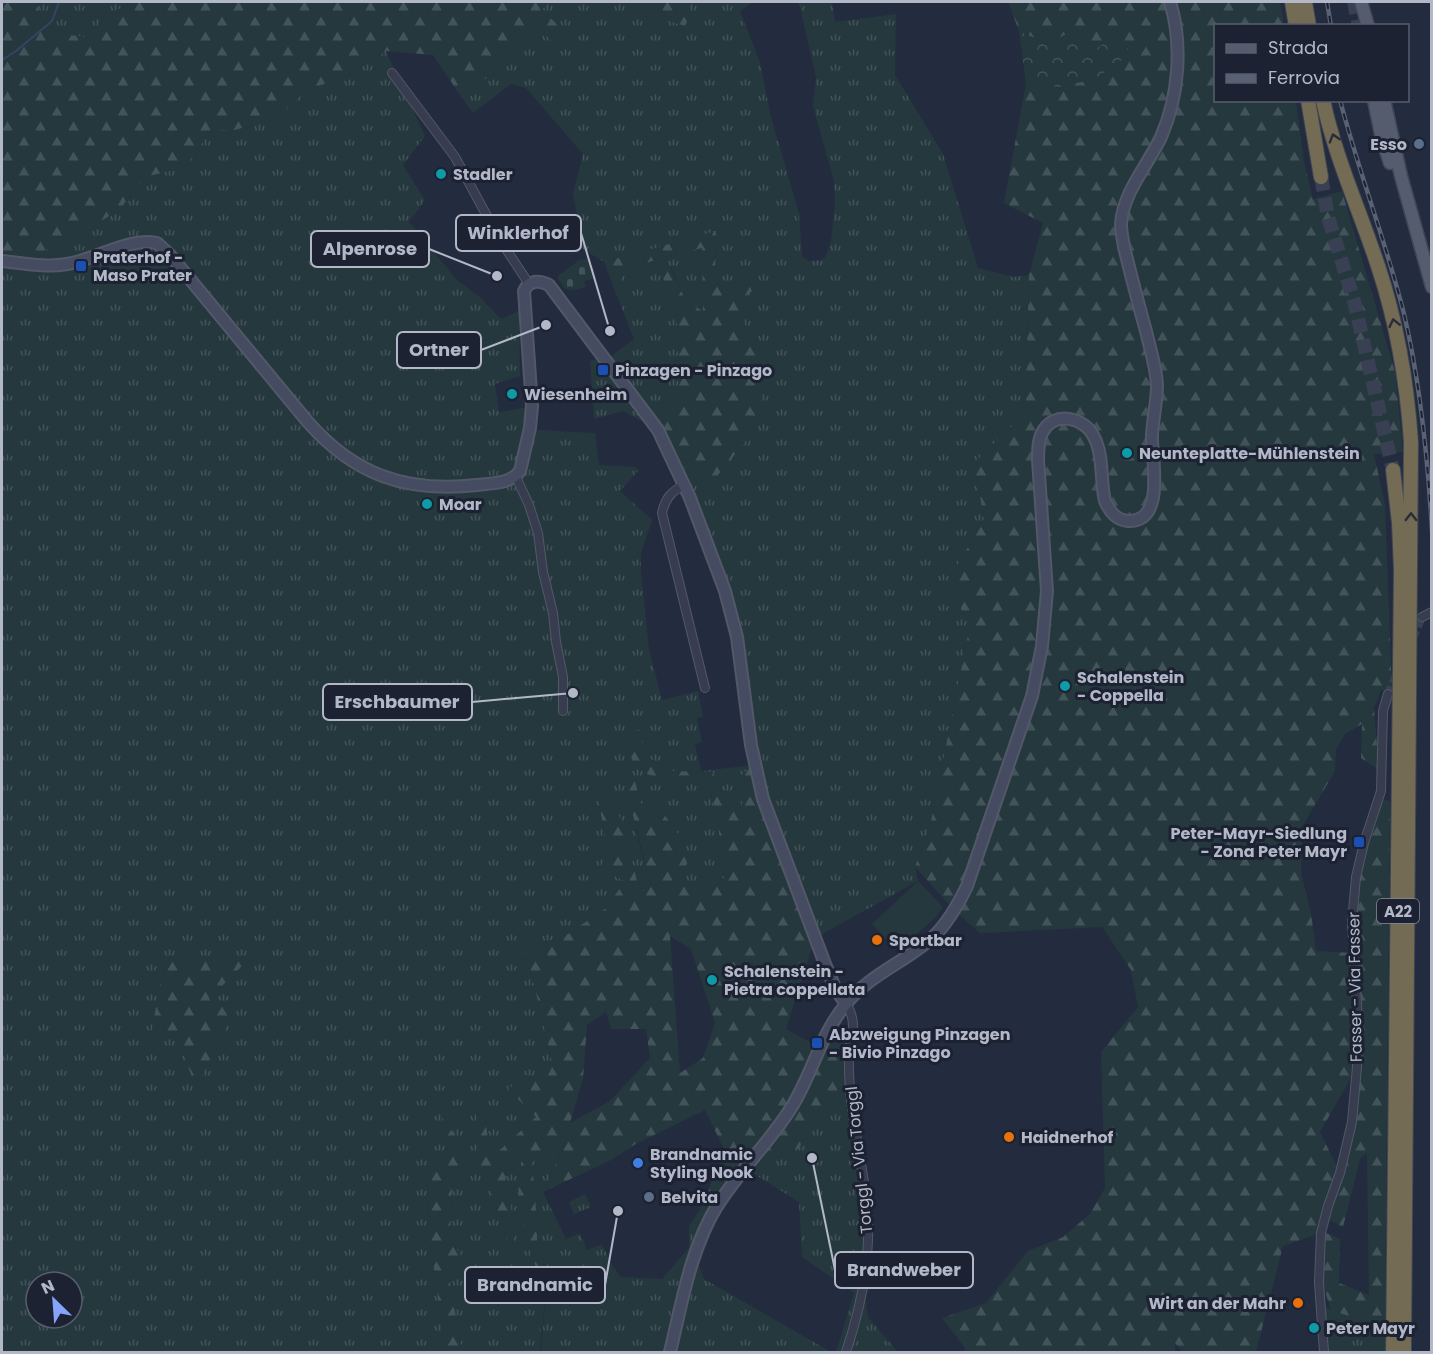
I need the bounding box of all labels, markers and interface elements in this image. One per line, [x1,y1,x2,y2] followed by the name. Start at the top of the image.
[1214,24,1409,102] legend
[1268,35,1328,60] text: Strada
[1268,65,1340,90] text: Ferrovia
[1328,133,1341,144] one-way arrow
[1370,133,1407,156] place label: Esso
[1412,137,1426,151] marker: Esso
[453,163,513,186] place label: Stadler
[434,167,448,181] marker: Stadler
[456,215,581,251] callout: Winklerhof
[467,220,569,245] text: Winklerhof
[311,231,429,267] callout: Alpenrose
[323,236,417,261] text: Alpenrose
[93,246,192,287] place label: Praterhof - Maso Prater
[74,259,88,273] marker: Praterhof - Maso Prater
[1389,319,1402,329] one-way arrow
[397,332,481,368] callout: Ortner
[409,337,469,362] text: Ortner
[615,359,772,382] place label: Pinzagen - Pinzago
[596,363,610,377] marker: Pinzagen - Pinzago
[524,383,627,406] place label: Wiesenheim
[505,387,519,401] marker: Wiesenheim
[1139,442,1360,465] place label: Neunteplatte-Mühlenstein
[1120,446,1134,460] marker: Neunteplatte-Mühlenstein
[439,493,482,516] place label: Moar
[420,497,434,511] marker: Moar
[1405,513,1417,522] one-way arrow
[1077,666,1184,707] place label: Schalenstein - Coppella
[1058,679,1072,693] marker: Schalenstein - Coppella
[323,684,472,720] callout: Erschbaumer
[335,689,460,714] text: Erschbaumer
[1170,822,1347,863] place label: Peter-Mayr-Siedlung - Zona Peter Mayr
[1352,835,1366,849] marker: Peter-Mayr-Siedlung - Zona Peter Mayr
[1377,899,1419,923] road number: A22
[1342,912,1368,1062] street label: Fasser - Via Fasser
[889,929,962,952] place label: Sportbar
[870,933,884,947] marker: Sportbar
[724,960,865,1001] place label: Schalenstein - Pietra coppellata
[705,973,719,987] marker: Schalenstein - Pietra coppellata
[829,1023,1011,1064] place label: Abzweigung Pinzagen - Bivio Pinzago
[810,1036,824,1050] marker: Abzweigung Pinzagen - Bivio Pinzago
[840,1085,878,1235] street label: Torggl - Via Torggl
[1021,1126,1114,1149] place label: Haidnerhof
[1002,1130,1016,1144] marker: Haidnerhof
[650,1143,753,1184] place label: Brandnamic Styling Nook
[631,1156,645,1170] marker: Brandnamic Styling Nook
[661,1186,718,1209] place label: Belvita
[642,1190,656,1204] marker: Belvita
[835,1252,973,1288] callout: Brandweber
[847,1257,961,1282] text: Brandweber
[465,1267,605,1303] callout: Brandnamic
[24,1270,84,1330] north arrow
[477,1272,593,1297] text: Brandnamic
[38,1274,58,1300] text: N
[1149,1292,1286,1315] place label: Wirt an der Mahr
[1291,1296,1305,1310] marker: Wirt an der Mahr
[1326,1317,1415,1340] place label: Peter Mayr
[1307,1321,1321,1335] marker: Peter Mayr

